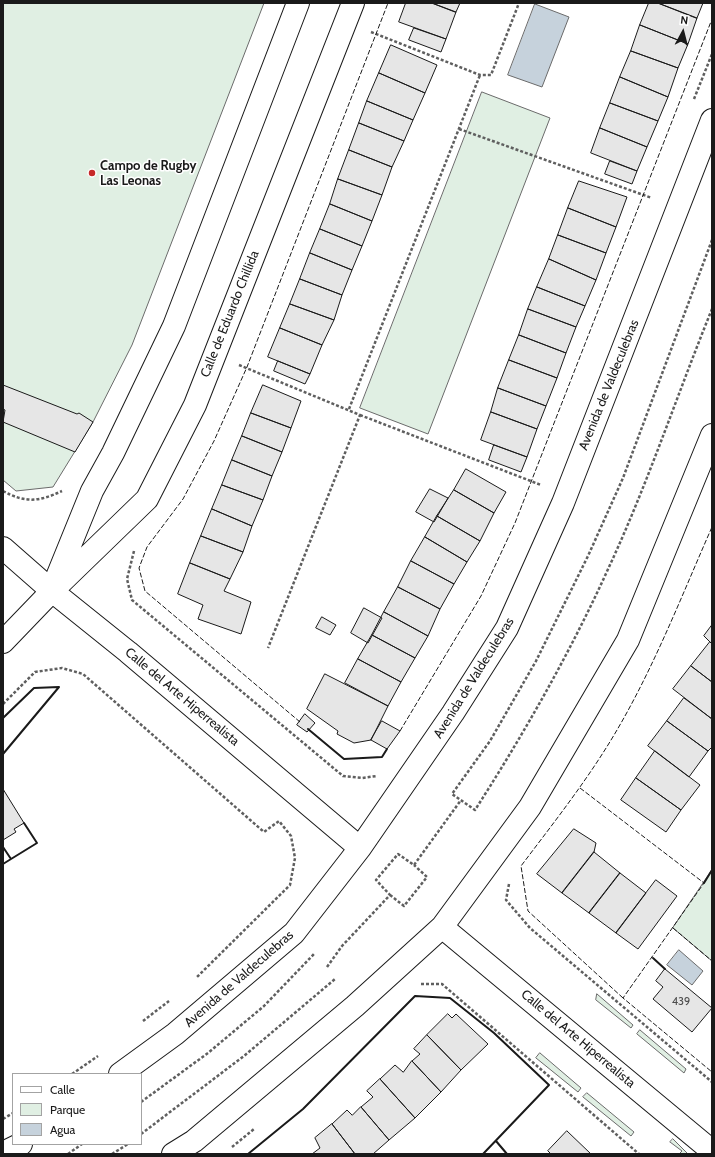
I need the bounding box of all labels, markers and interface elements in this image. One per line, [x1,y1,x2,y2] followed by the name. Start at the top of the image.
[663,12,703,52] north arrow
[680,13,689,28] text: N
[100,158,196,189] place label: Campo de Rugby Las Leonas
[87,168,97,178] marker: Campo de Rugby Las Leonas
[197,248,263,380] street label: Calle de Eduardo Chillida
[576,317,642,453] street label: Avenida de Valdeculebras
[430,615,518,741] street label: Avenida de Valdeculebras
[122,645,242,749] street label: Calle del Arte Hiperrealista
[181,927,297,1031] street label: Avenida de Valdeculebras
[518,987,638,1091] street label: Calle del Arte Hiperrealista
[672,995,690,1009] house number: 439
[12,1073,142,1145] legend
[50,1082,75,1097] text: Calle
[50,1102,85,1117] text: Parque
[50,1122,75,1137] text: Agua

